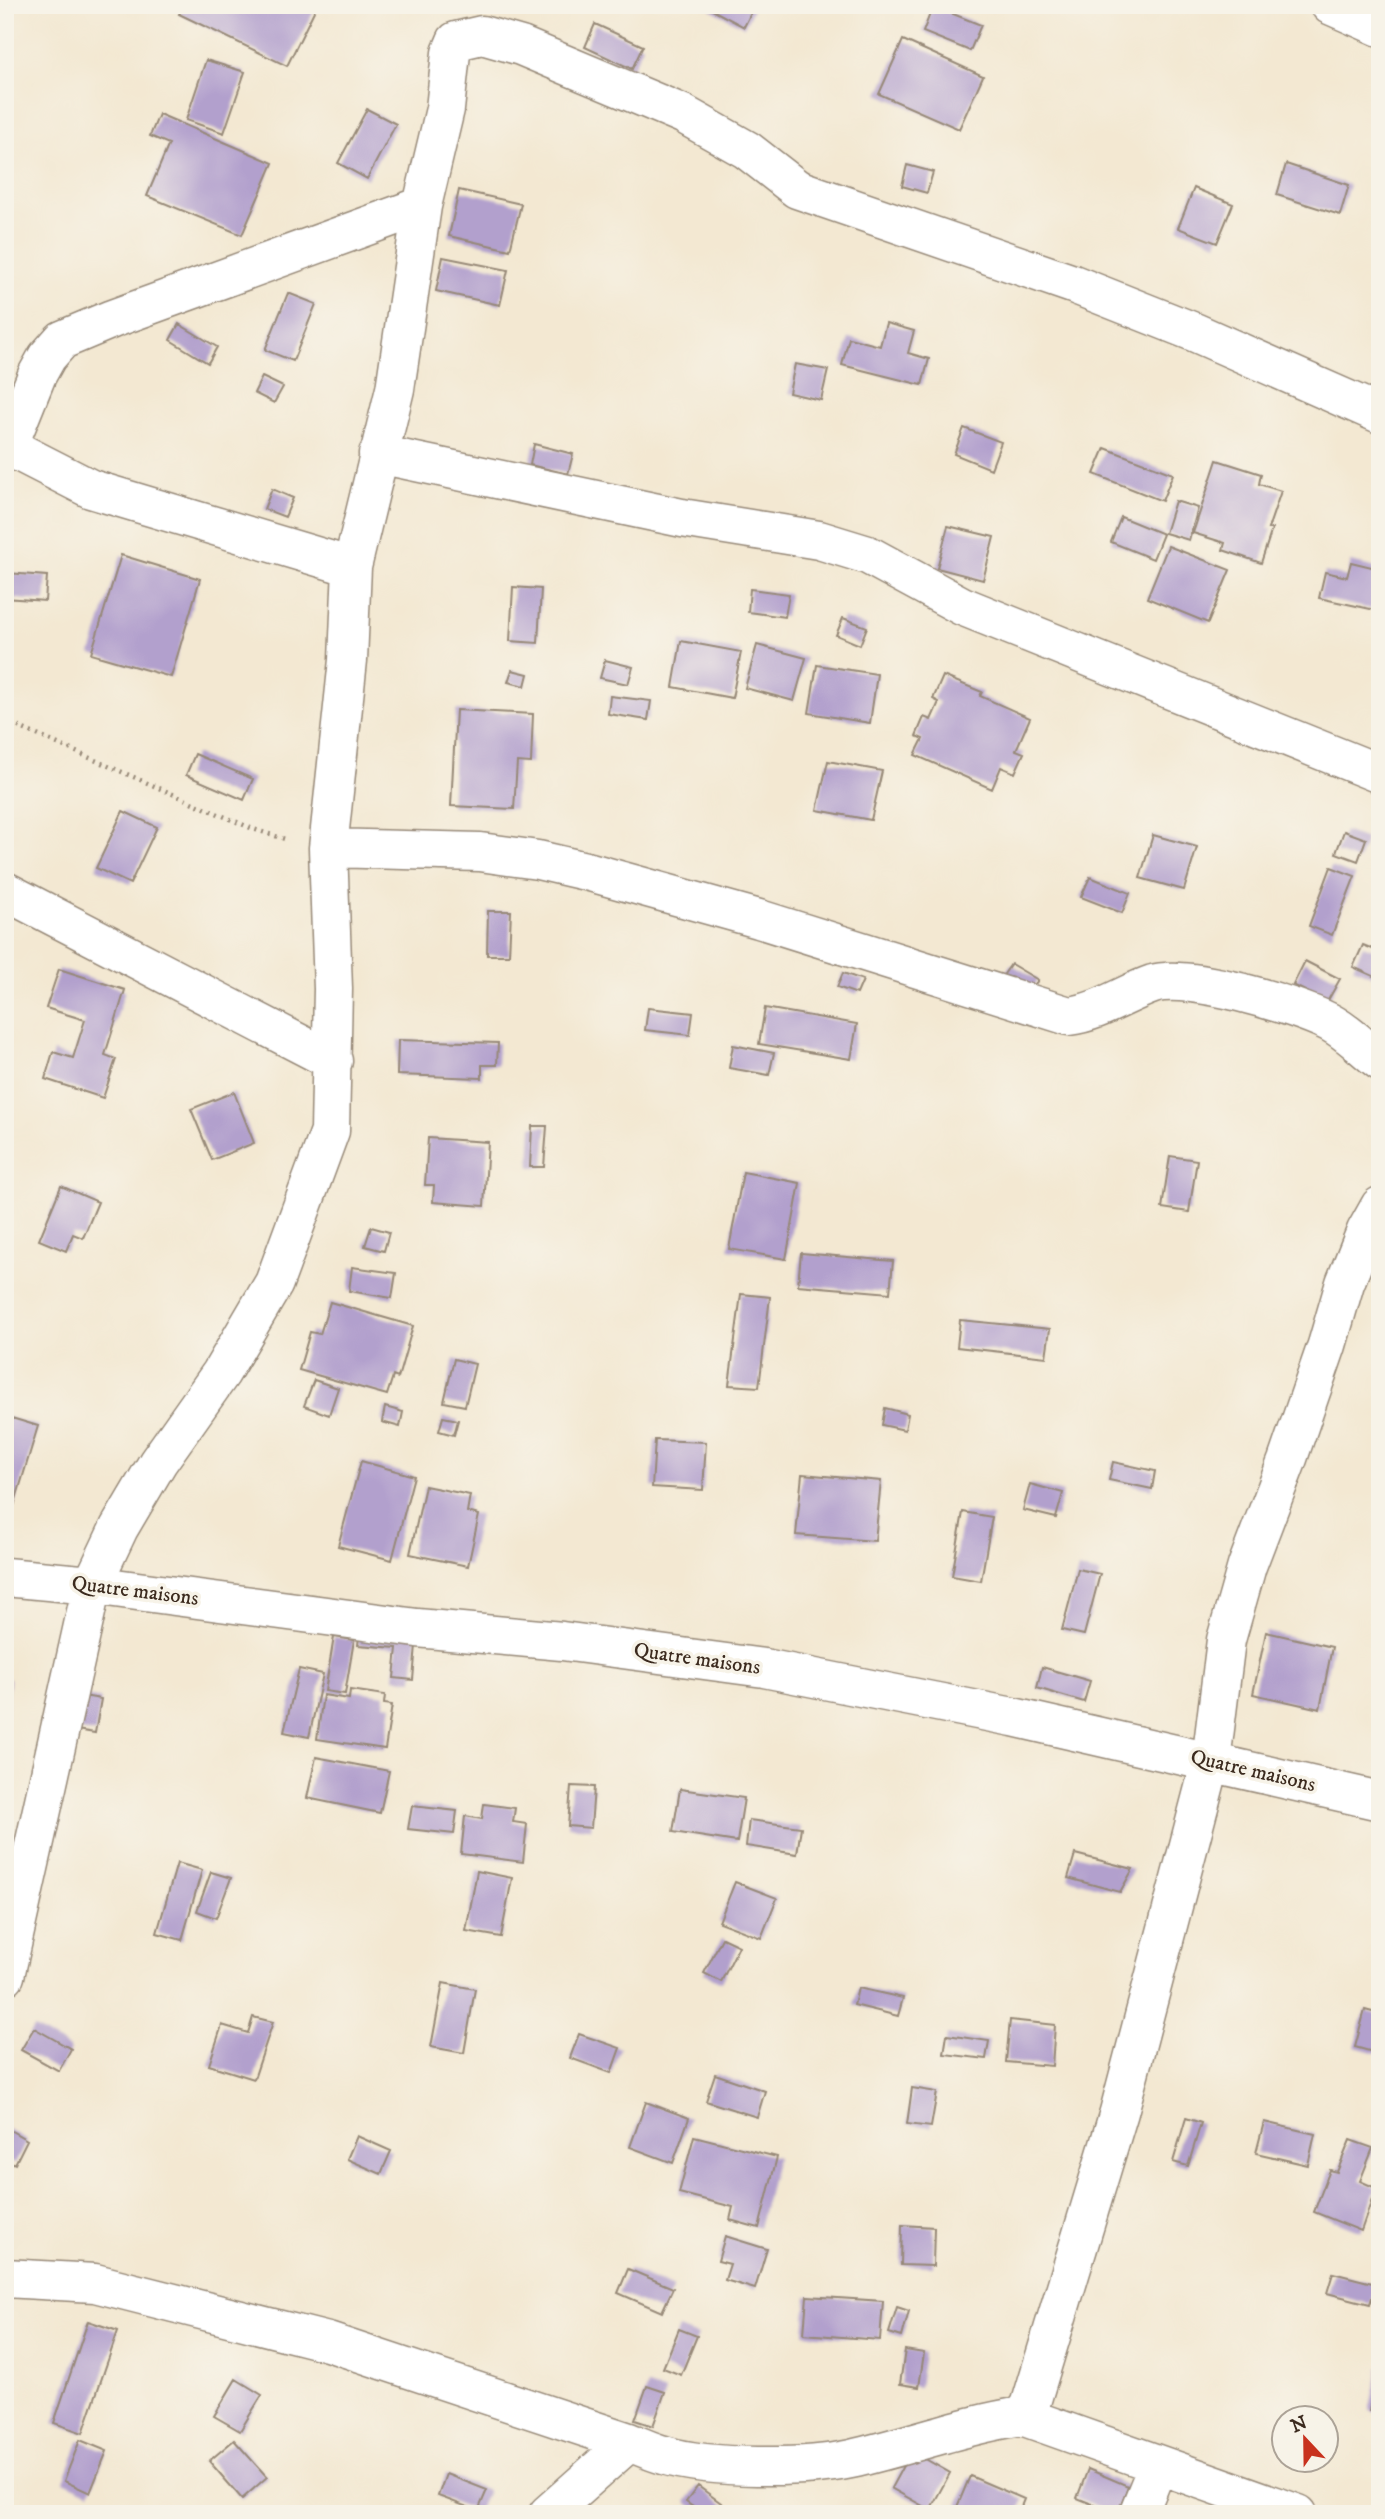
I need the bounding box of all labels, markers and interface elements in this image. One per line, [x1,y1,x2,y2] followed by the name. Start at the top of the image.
[70,1570,200,1612] street label: Quatre maisons
[632,1637,762,1681] street label: Quatre maisons
[1188,1744,1318,1798] street label: Quatre maisons
[1270,2404,1340,2474] north arrow
[1288,2411,1311,2438] text: N

